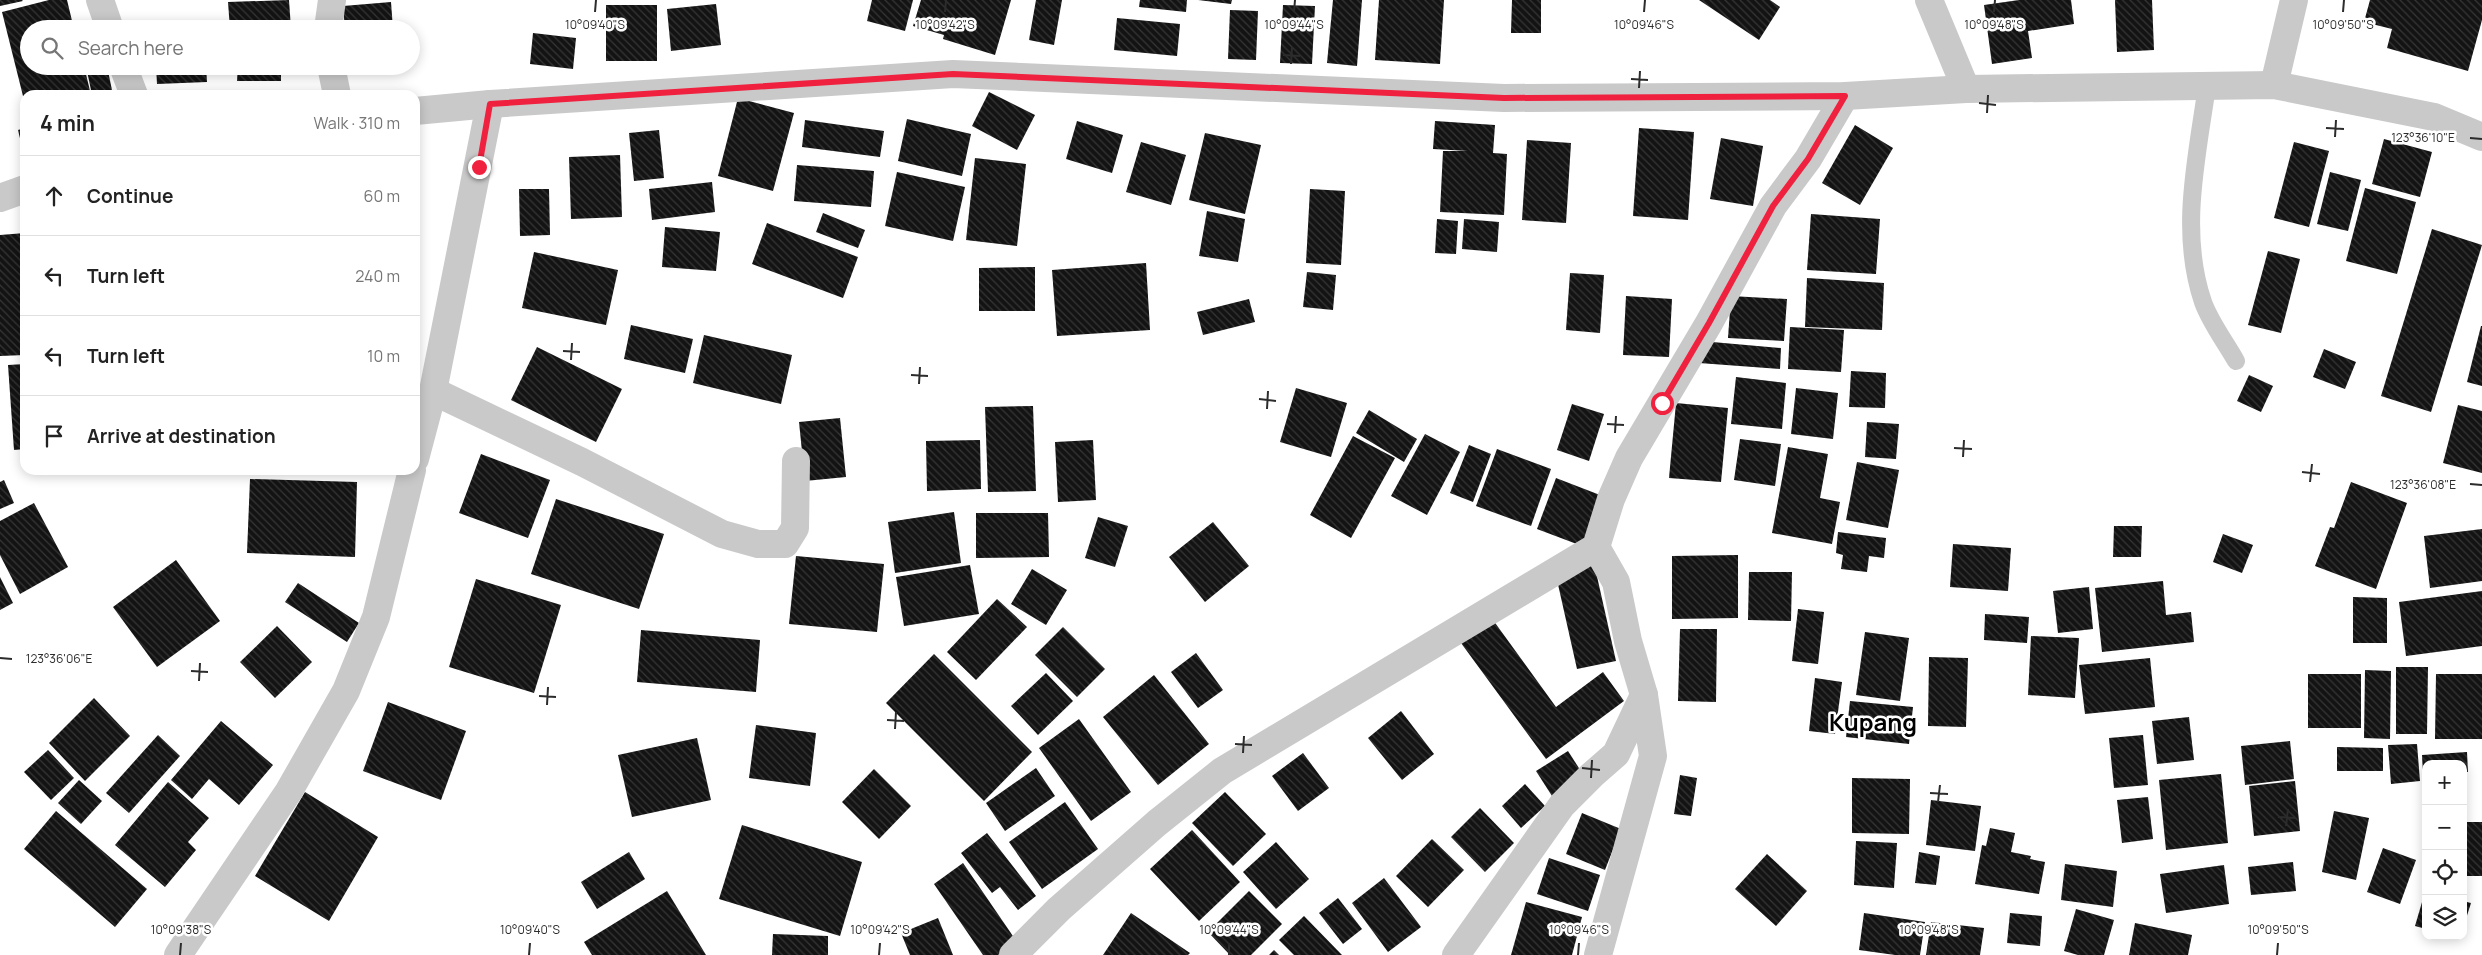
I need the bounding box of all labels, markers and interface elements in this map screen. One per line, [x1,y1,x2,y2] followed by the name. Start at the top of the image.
[565,16,625,33] text: 10°09'40"S
[915,16,975,33] text: 10°09'42"S
[1264,16,1324,33] text: 10°09'44"S
[1614,16,1674,33] text: 10°09'46"S
[1964,16,2024,33] text: 10°09'48"S
[2312,16,2374,33] text: 10°09'50"S
[20,20,420,75] search box
[38,34,66,62] icon: search
[78,35,184,61] text: Search here
[40,109,95,137] text: 4 min
[314,112,400,134] text: Walk · 310 m
[2391,129,2455,146] text: 123°36'10"E
[468,156,491,179] route end
[40,182,68,210] icon: ahead
[87,183,173,209] text: Continue
[364,185,400,207] text: 60 m
[40,262,68,290] icon: left
[87,263,165,289] text: Turn left
[355,265,400,287] text: 240 m
[40,342,68,370] icon: left
[87,343,165,369] text: Turn left
[367,345,400,367] text: 10 m
[1651,392,1674,415] route start
[40,422,68,450] icon: arrive
[87,423,276,449] text: Arrive at destination
[2390,476,2456,493] text: 123°36'08"E
[26,650,92,667] text: 123°36'06"E
[1829,705,1917,738] district label: Kupang
[2422,760,2467,940] map controls
[2422,760,2467,805] button: +
[2422,805,2467,850] button: −
[2422,850,2467,895] button: locate
[2422,895,2467,940] button: layers
[151,921,211,938] text: 10°09'38"S
[500,921,560,938] text: 10°09'40"S
[850,921,910,938] text: 10°09'42"S
[1199,921,1259,938] text: 10°09'44"S
[1549,921,1609,938] text: 10°09'46"S
[1899,921,1959,938] text: 10°09'48"S
[2247,921,2309,938] text: 10°09'50"S

